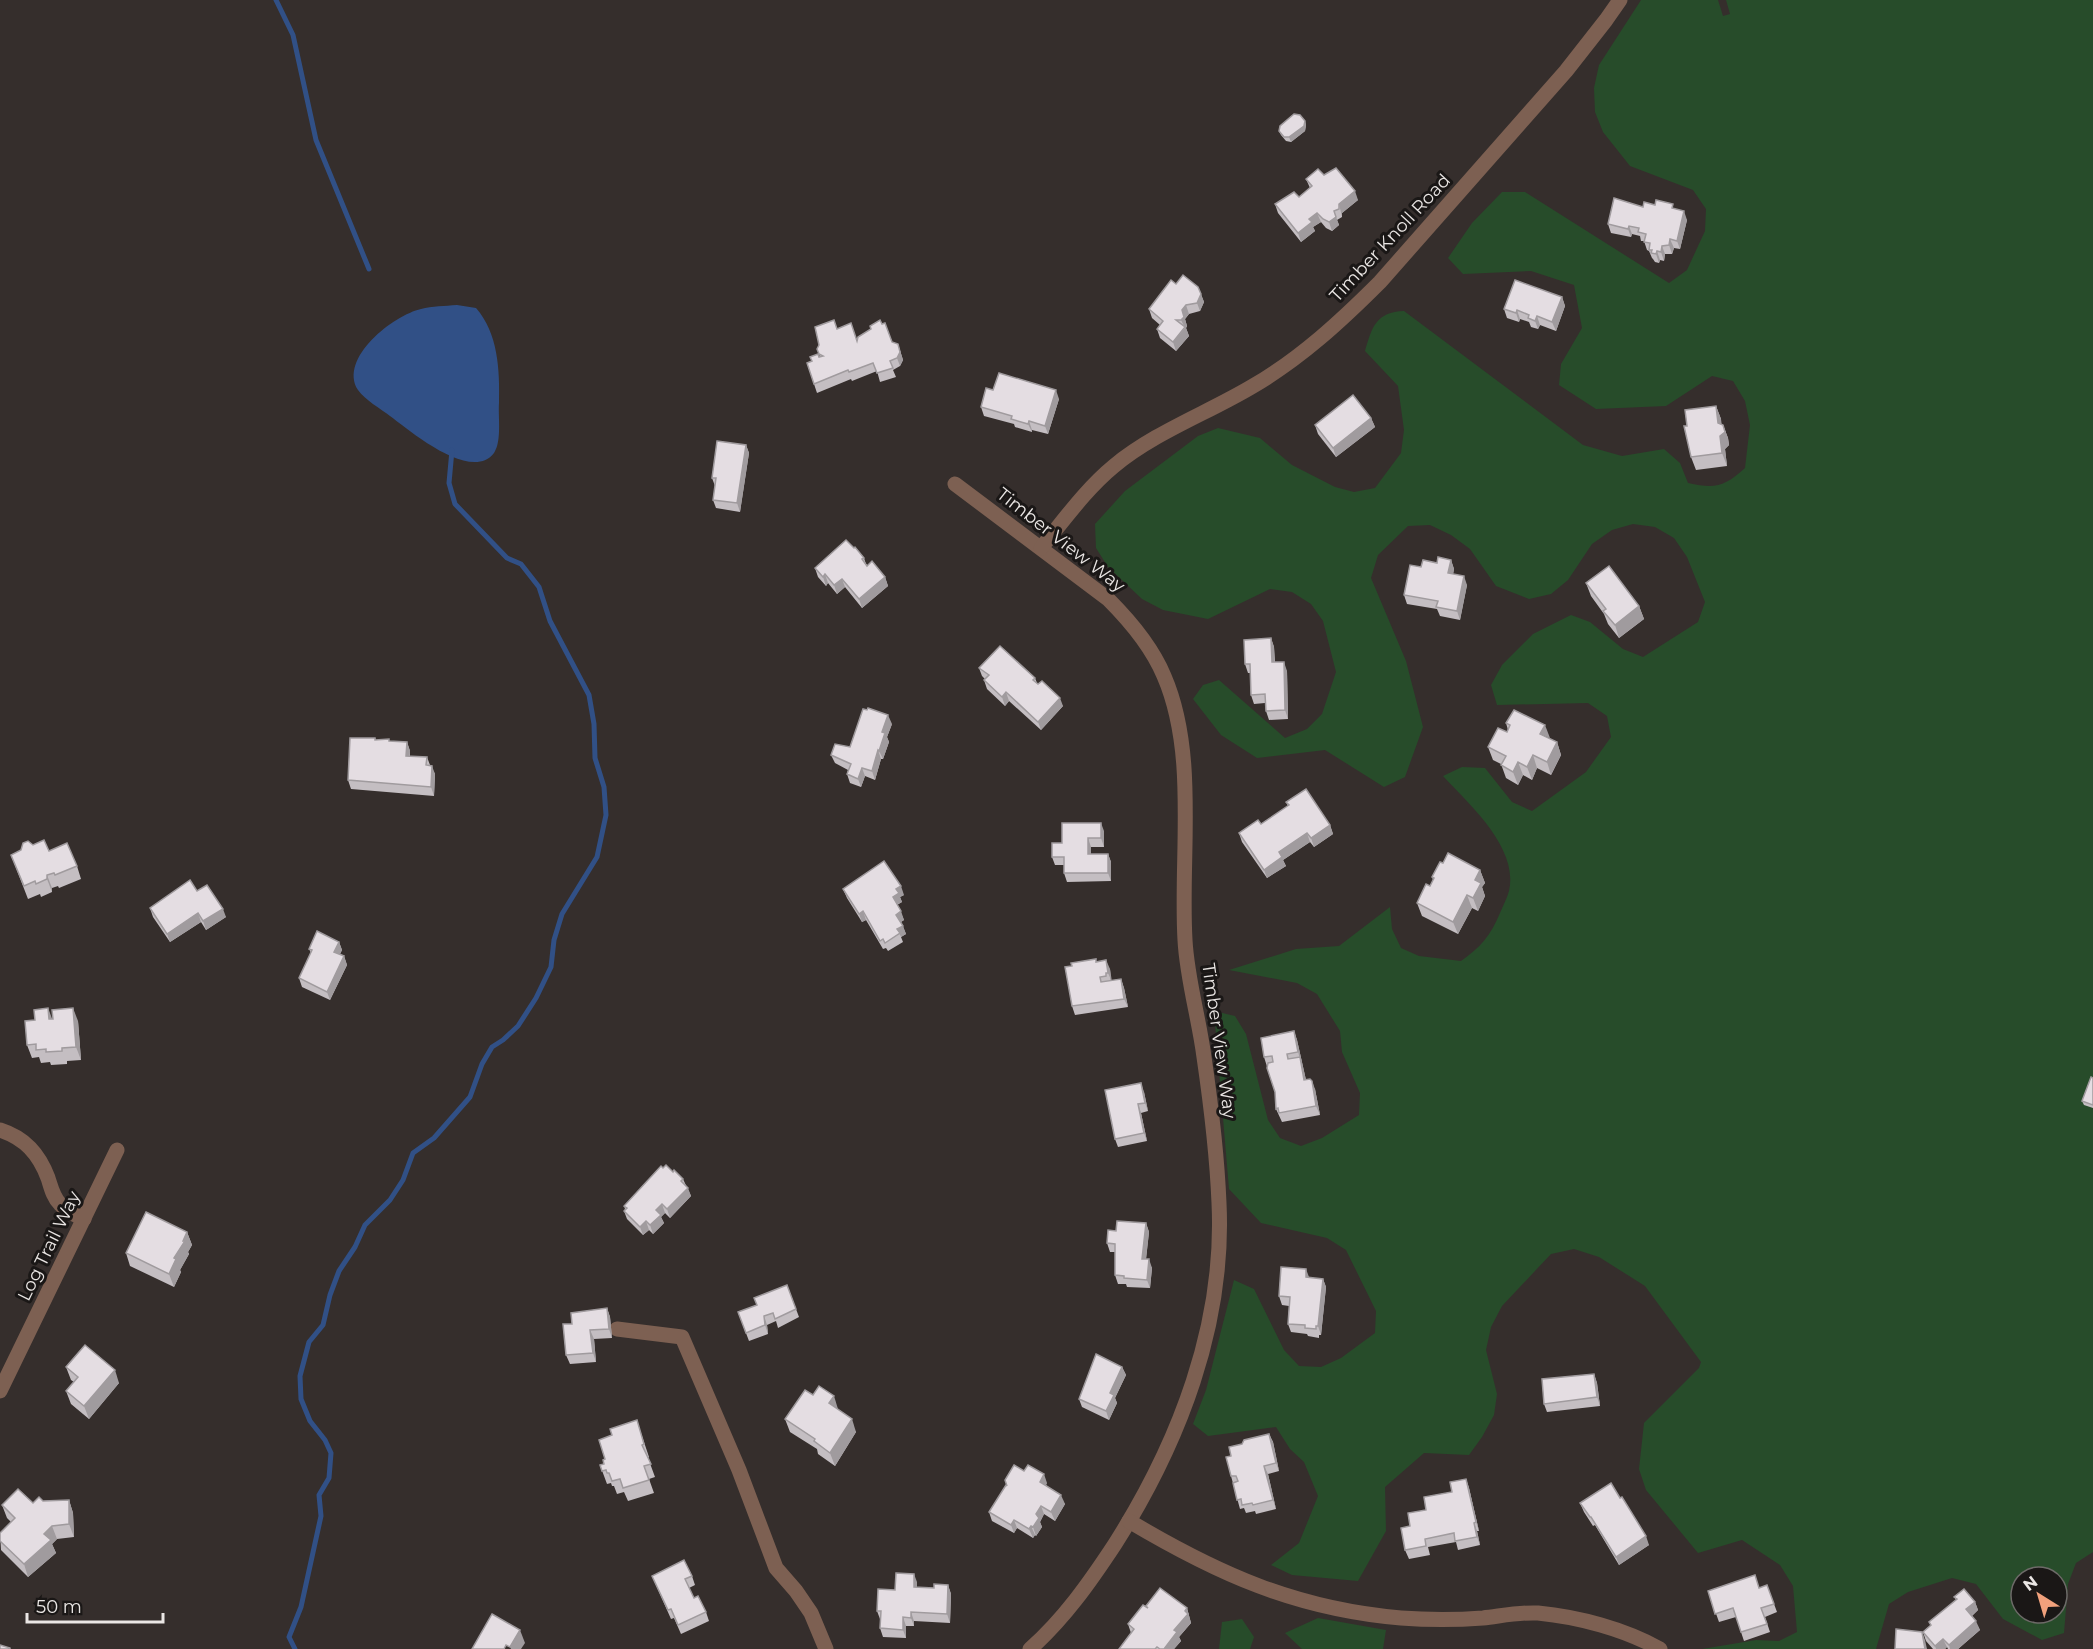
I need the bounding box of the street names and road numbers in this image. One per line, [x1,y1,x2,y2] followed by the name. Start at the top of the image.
[1325,169,1455,307] street label: Timber Knoll Road
[993,483,1130,597] street label: Timber View Way
[1197,962,1241,1120] street label: Timber View Way
[13,1187,85,1304] street label: Log Trail Way

